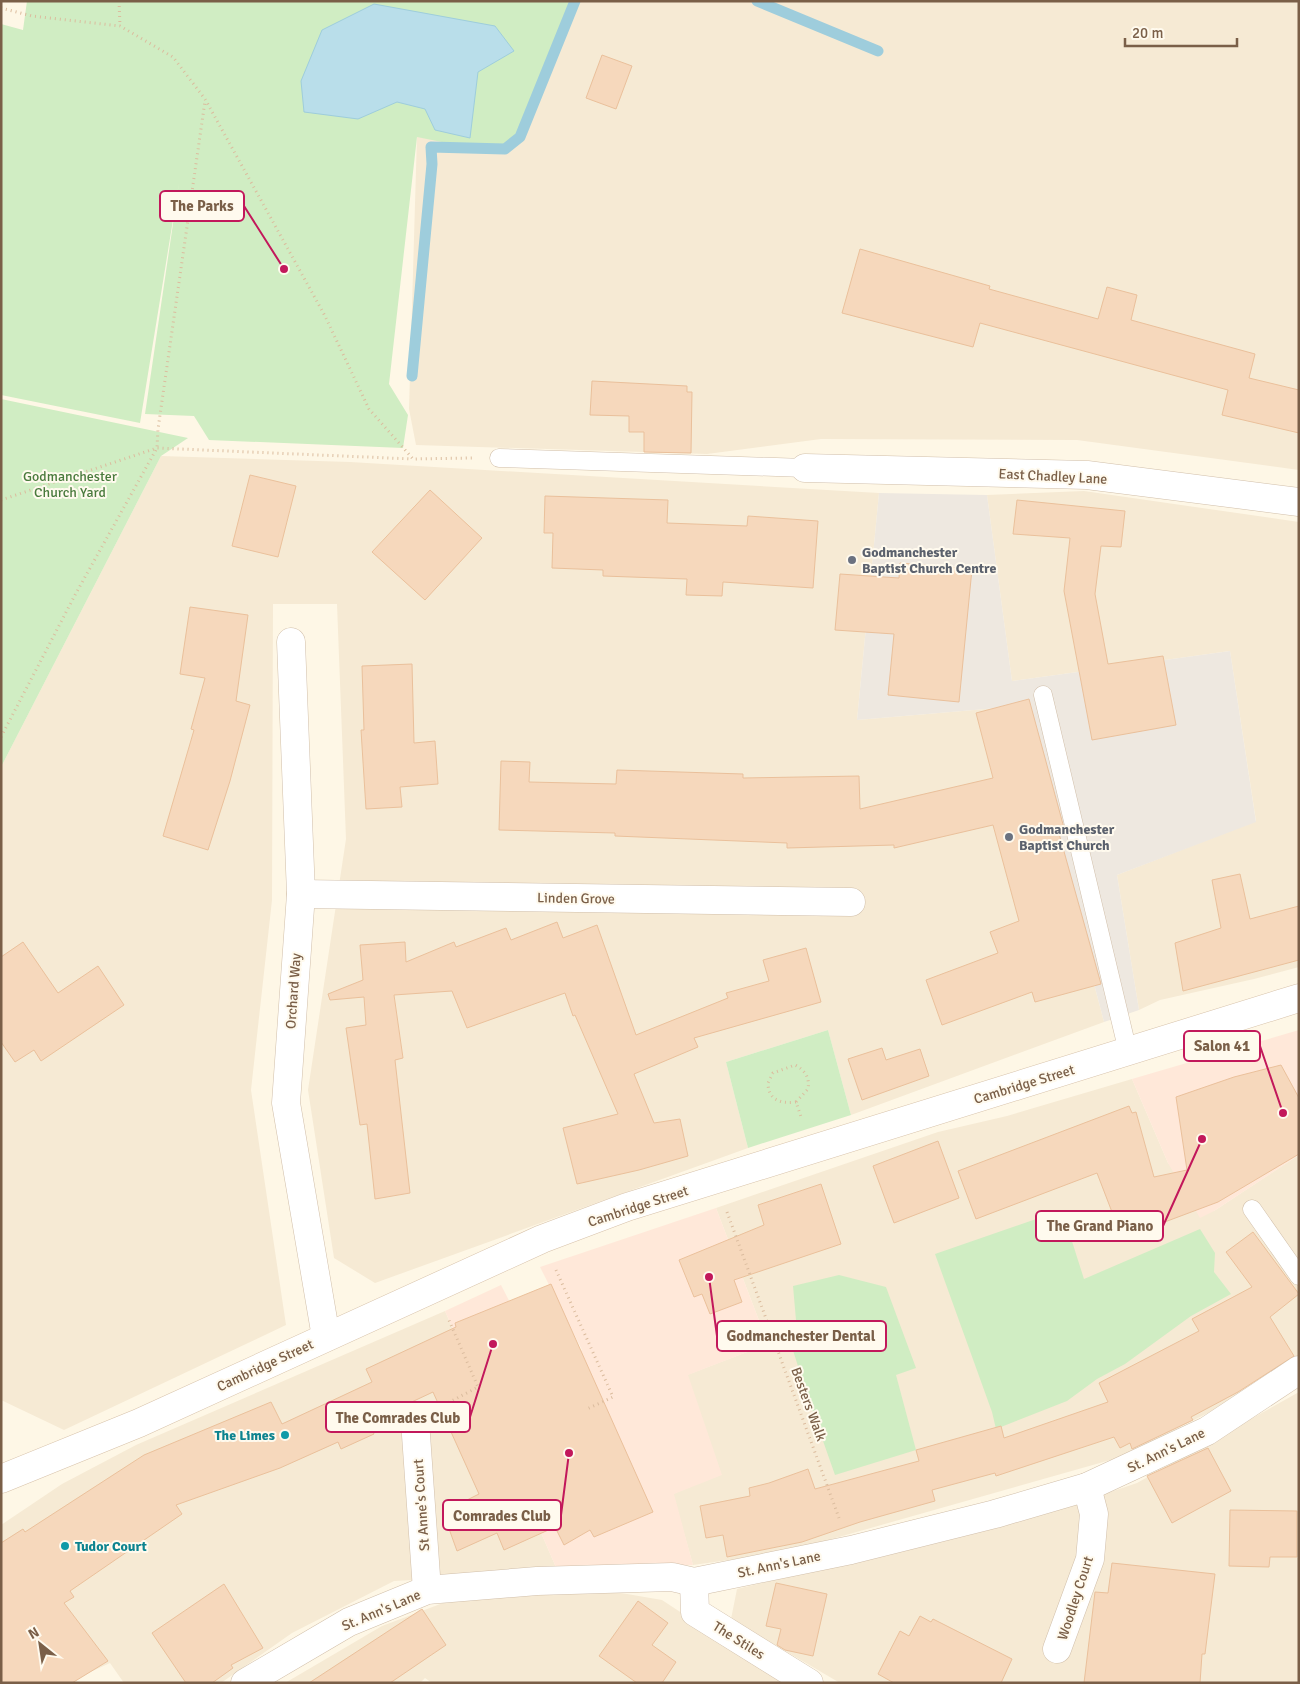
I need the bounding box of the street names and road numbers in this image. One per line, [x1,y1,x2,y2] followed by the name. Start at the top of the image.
[998,465,1108,488] street label: East Chadley Lane
[537,889,615,908] street label: Linden Grove
[282,952,305,1029] street label: Orchard Way
[972,1061,1077,1108] street label: Cambridge Street
[586,1182,691,1231] street label: Cambridge Street
[214,1336,316,1395] street label: Cambridge Street
[787,1365,830,1443] street label: Besters Walk
[1125,1424,1208,1477] street label: St. Ann's Lane
[410,1458,433,1552] street label: St Anne's Court
[736,1547,822,1582] street label: St. Ann's Lane
[1054,1554,1097,1642] street label: Woodley Court
[339,1586,423,1635] street label: St. Ann's Lane
[710,1618,768,1663] street label: The Stiles

